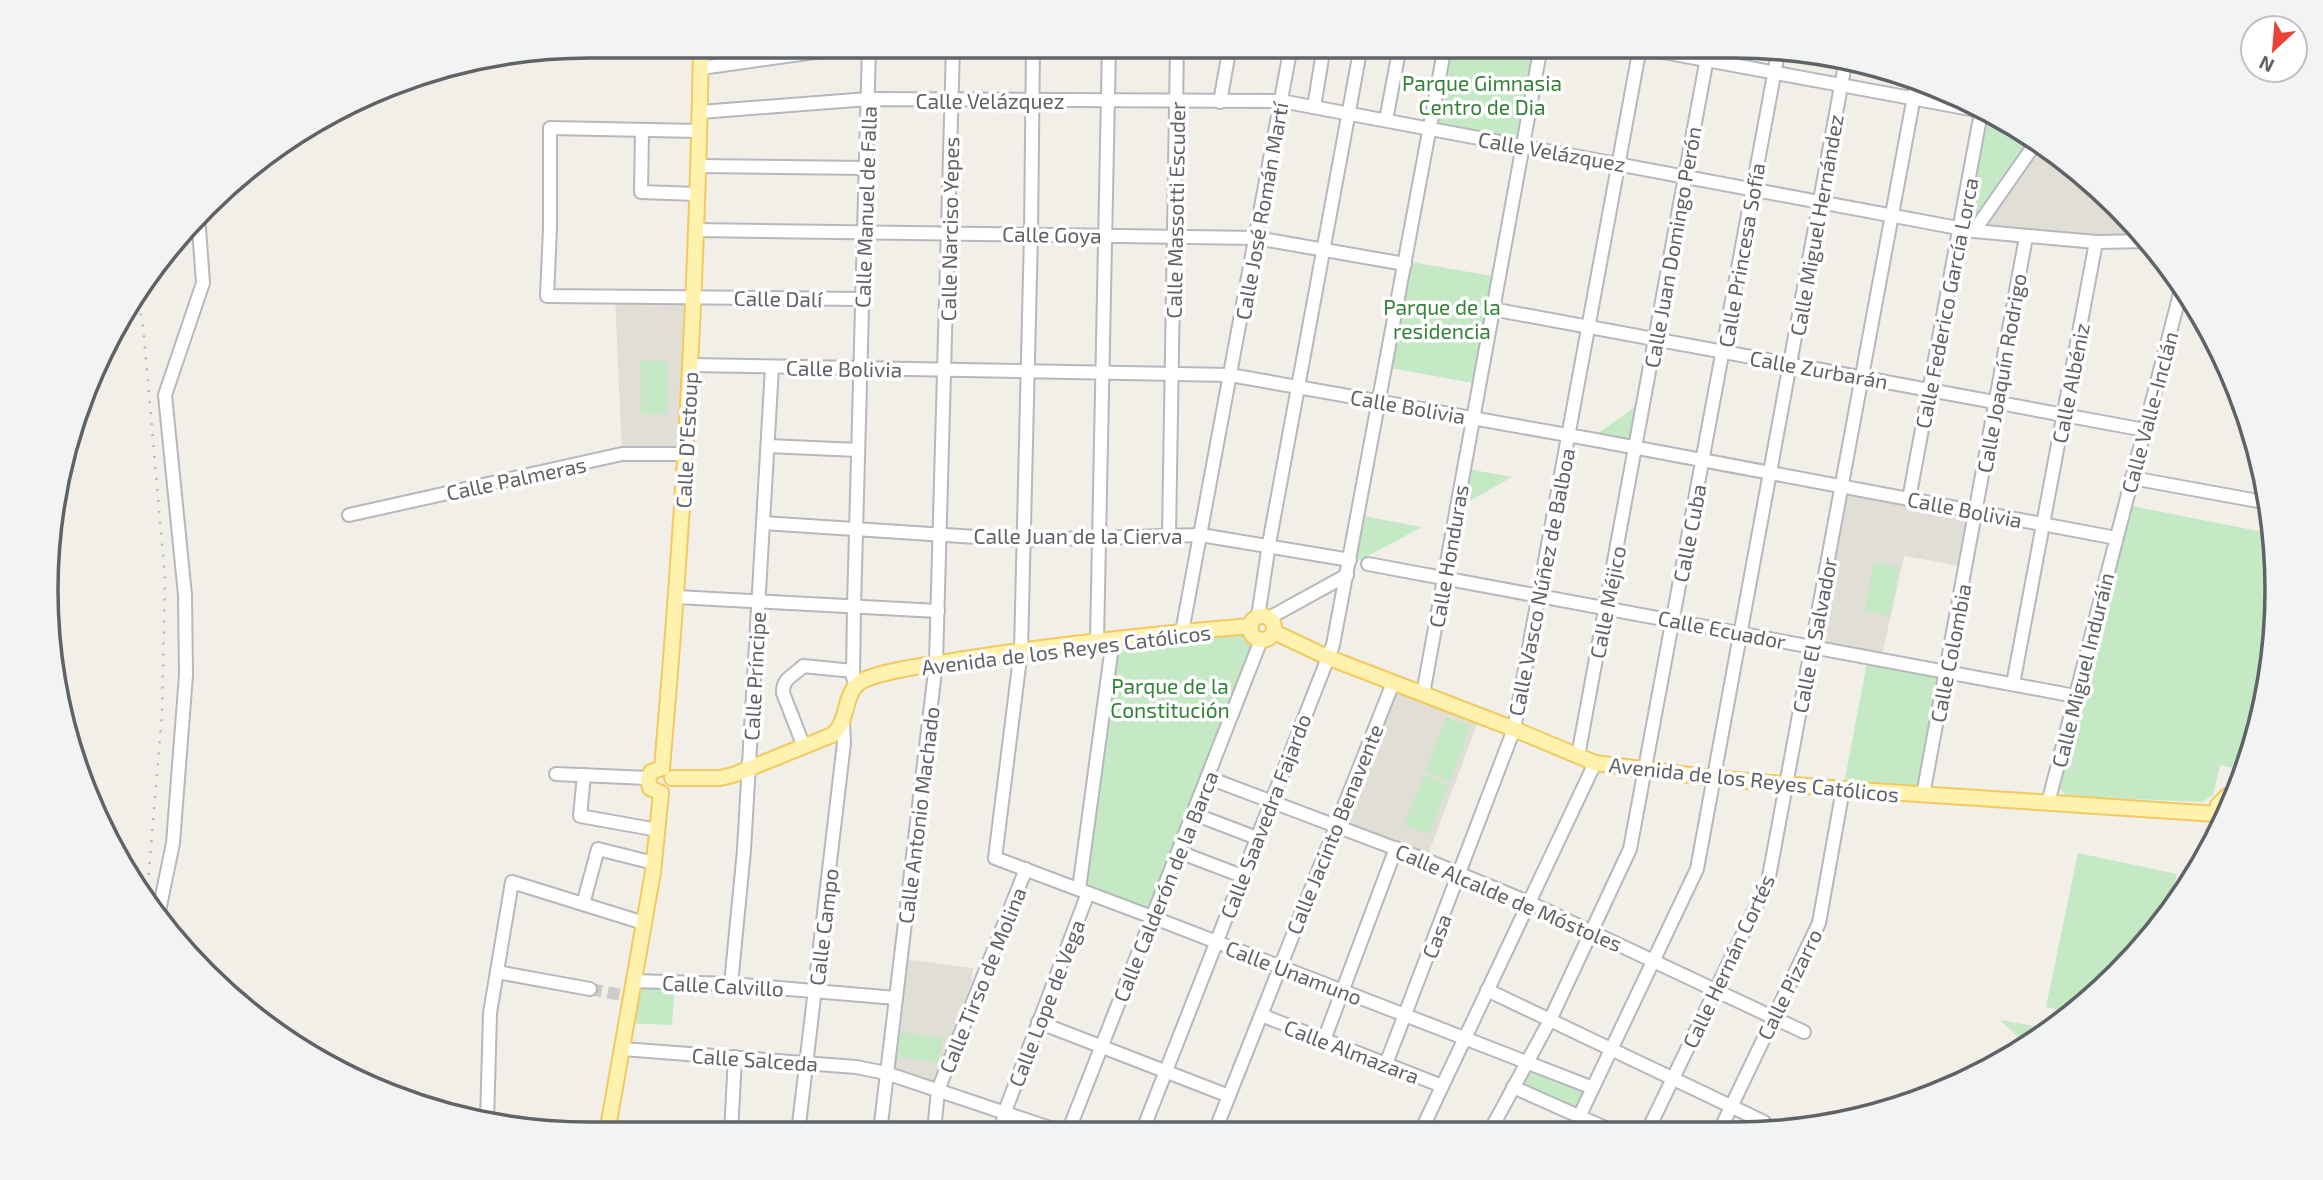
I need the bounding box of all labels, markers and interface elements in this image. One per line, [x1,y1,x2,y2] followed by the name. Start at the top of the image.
[2239,14,2309,84] north arrow
[2255,51,2278,78] text: N
[1402,70,1562,119] park label: Parque Gimnasia Centro de Dia
[915,88,1065,113] street label: Calle Velázquez
[1230,100,1293,322] street label: Calle José Román Martí
[1161,101,1189,319] street label: Calle Massotti Escuder
[849,106,881,308] street label: Calle Manuel de Falla
[1784,112,1848,338] street label: Calle Miguel Hernández
[1638,124,1706,370] street label: Calle Juan Domingo Perón
[1476,126,1628,176] street label: Calle Velázquez
[935,137,963,321] street label: Calle Narciso Yepes
[1712,161,1770,349] street label: Calle Princesa Sofía
[1909,175,1983,431] street label: Calle Federico García Lorca
[1002,221,1102,247] street label: Calle Goya
[1971,271,2031,475] street label: Calle Joaquín Rodrigo
[733,285,823,311] street label: Calle Dalí
[1383,294,1501,343] park label: Parque de la residencia
[2046,321,2094,445] street label: Calle Albéniz
[2115,328,2183,496] street label: Calle Valle-Inclán
[1748,345,1890,393] street label: Calle Zurbarán
[786,354,902,382] street label: Calle Bolivia
[670,371,702,509] street label: Calle D'Estoup
[1349,384,1467,428] street label: Calle Bolivia
[1503,446,1579,718] street label: Calle Vasco Núñez de Balboa
[444,451,588,505] street label: Calle Palmeras
[1667,482,1711,584] street label: Calle Cuba
[1423,483,1473,629] street label: Calle Honduras
[1906,486,2024,532] street label: Calle Bolivia
[974,523,1182,548] street label: Calle Juan de la Cierva
[1584,544,1631,661] street label: Calle Méjico
[1787,554,1841,715] street label: Calle El Salvador
[2046,570,2118,770] street label: Calle Miguel Induráin
[1924,581,1976,725] street label: Calle Colombia
[1656,604,1789,654] street label: Calle Ecuador
[738,611,770,741] street label: Calle Príncipe
[920,619,1212,679] street label: Avenida de los Reyes Católicos
[1110,673,1230,722] park label: Parque de la Constitución
[892,705,944,925] street label: Calle Antonio Machado
[1214,710,1316,922] street label: Calle Saavedra Fajardo
[1280,720,1388,938] street label: Calle Jacinto Benavente
[1608,751,1900,807] street label: Avenida de los Reyes Católicos
[1107,767,1223,1005] street label: Calle Calderón de la Barca
[1392,838,1626,956] street label: Calle Alcalde de Móstoles
[803,867,843,987] street label: Calle Campo
[1677,870,1779,1052] street label: Calle Hernán Cortés
[933,883,1031,1077] street label: Calle Tirso de Molina
[1416,910,1456,962] street label: Casa
[1003,916,1089,1090] street label: Calle Lope de Vega
[1751,924,1827,1044] street label: Calle Pizarro
[1222,934,1366,1010] street label: Calle Unamuno
[661,969,785,1001] street label: Calle Calvillo
[1281,1014,1423,1088] street label: Calle Almazara
[691,1042,819,1076] street label: Calle Salceda

